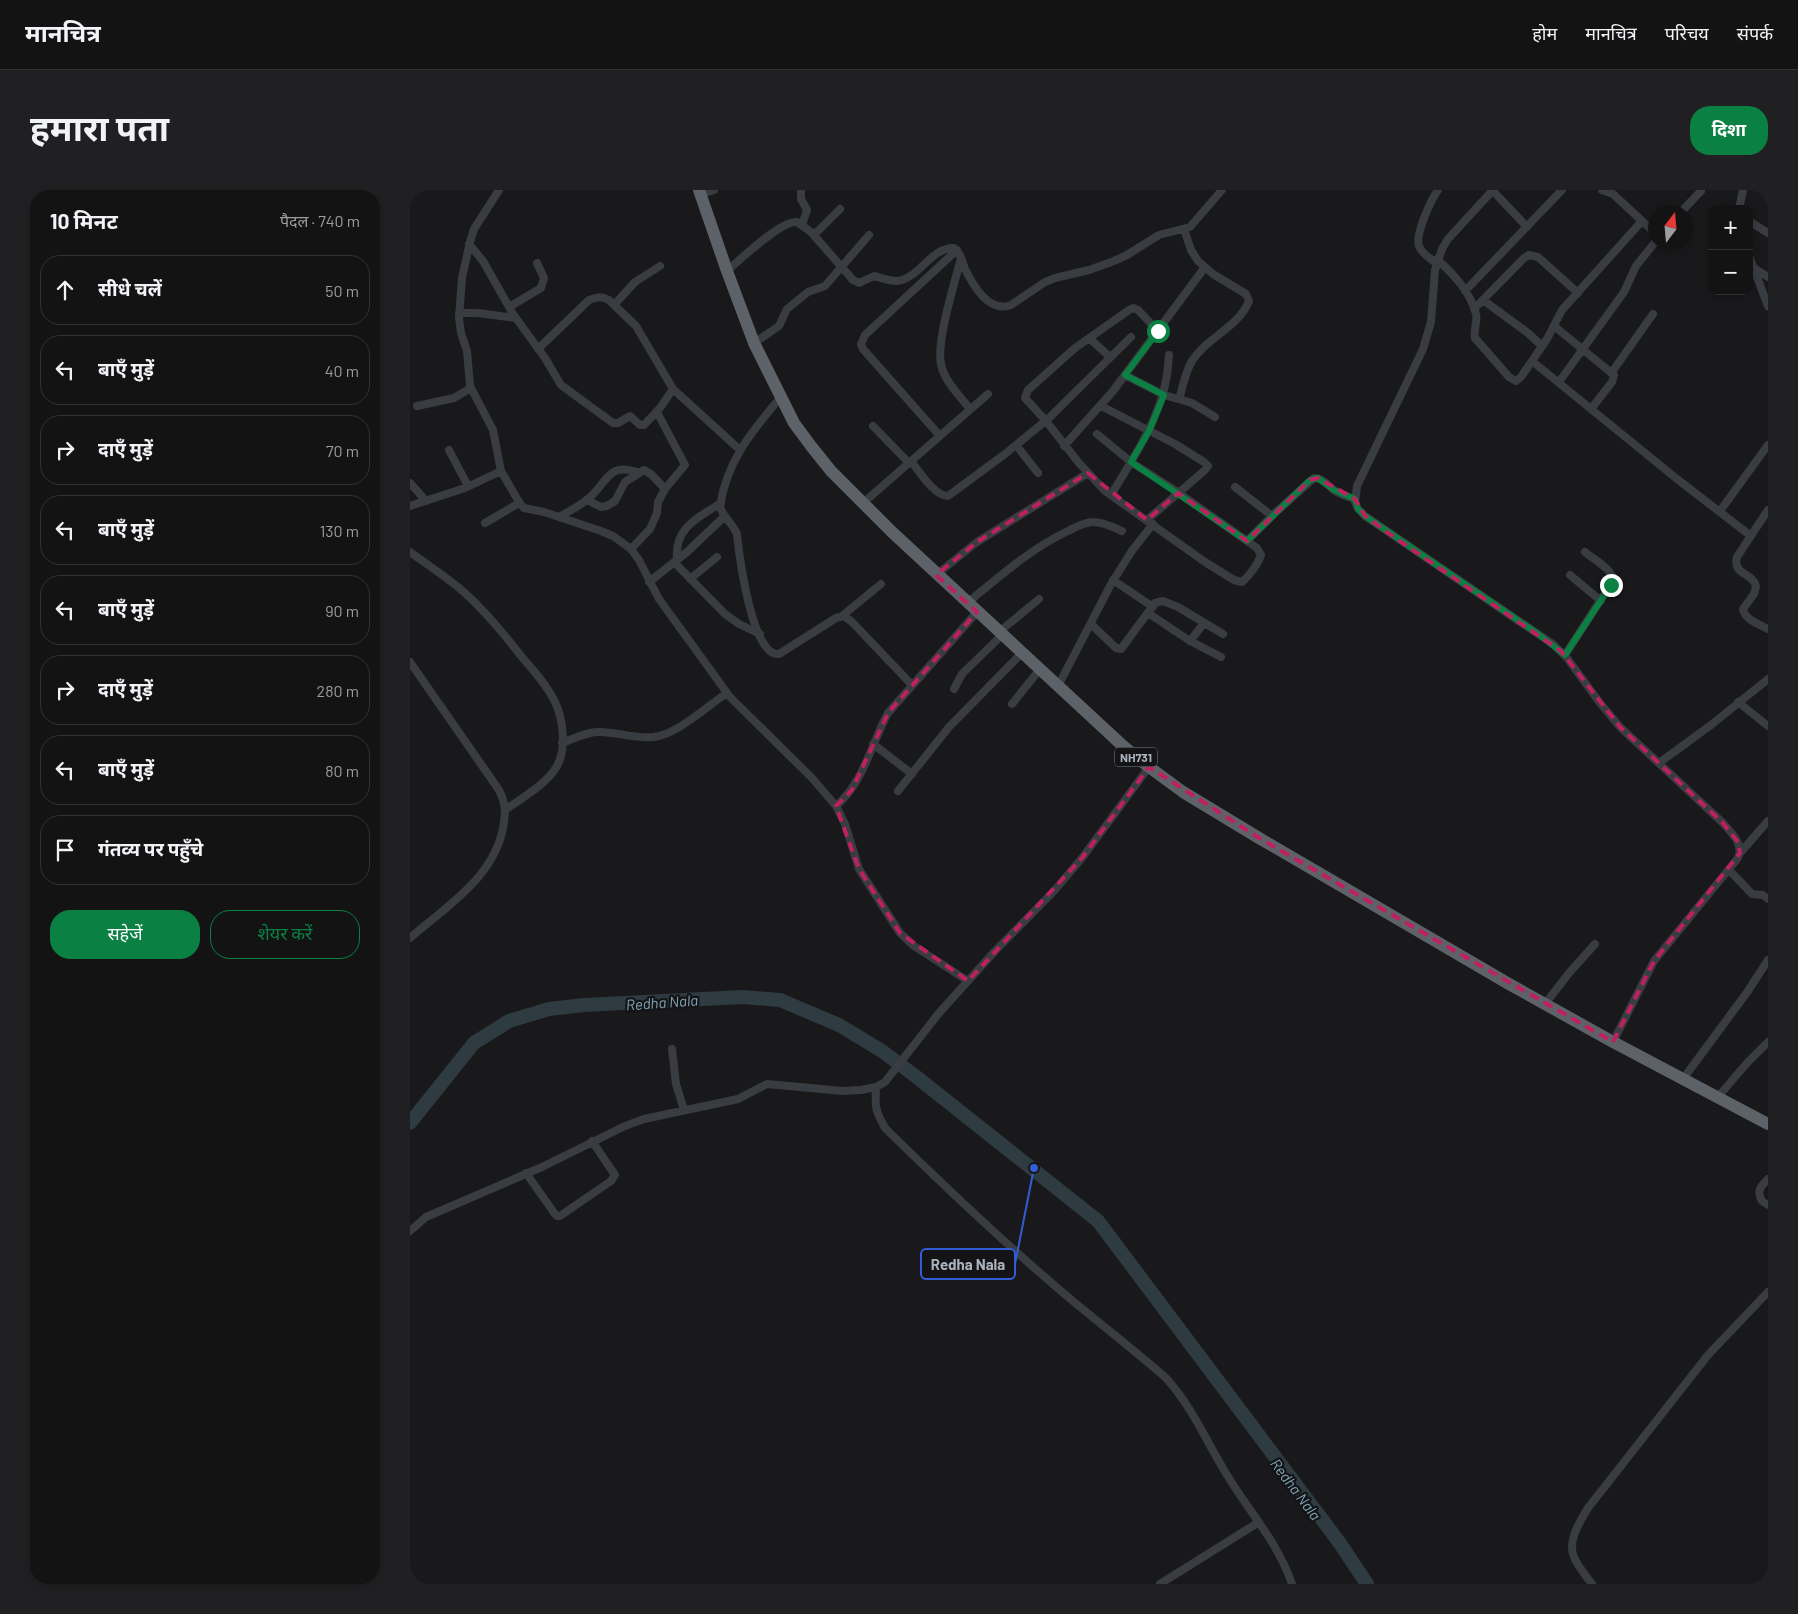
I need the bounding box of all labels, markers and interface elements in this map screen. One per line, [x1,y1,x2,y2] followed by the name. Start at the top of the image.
[25,18,101,47] text: मानचित्र
[1532,22,1557,44] text: होम
[1585,22,1637,44] text: मानचित्र
[1665,22,1709,44] text: परिचय
[1737,22,1773,44] text: संपर्क
[30,106,169,148] text: हमारा पता
[1690,106,1768,155] button: दिशा
[1648,205,1693,250] north arrow
[1708,205,1753,295] map controls
[1708,205,1753,250] button: +
[50,208,118,233] text: 10 मिनट
[280,211,360,230] text: पैदल · 740 m
[1708,250,1753,295] button: −
[51,276,79,304] icon: ahead
[98,277,162,300] text: सीधे चलें
[325,281,359,300] text: 50 m
[1147,320,1170,343] route start
[51,356,79,384] icon: left
[98,357,154,380] text: बाएँ मुड़ें
[325,361,359,380] text: 40 m
[51,436,79,464] icon: right
[98,437,153,460] text: दाएँ मुड़ें
[326,441,359,460] text: 70 m
[51,516,79,544] icon: left
[98,517,154,540] text: बाएँ मुड़ें
[320,521,359,540] text: 130 m
[1600,574,1623,597] route end
[51,596,79,624] icon: left
[98,597,154,620] text: बाएँ मुड़ें
[325,601,359,620] text: 90 m
[51,676,79,704] icon: right
[98,677,153,700] text: दाएँ मुड़ें
[317,681,359,700] text: 280 m
[1115,748,1157,766] road number: NH731
[51,756,79,784] icon: left
[98,757,154,780] text: बाएँ मुड़ें
[325,761,359,780] text: 80 m
[51,836,79,864] icon: arrive
[98,837,203,860] text: गंतव्य पर पहुँचे
[50,910,200,959] button: सहेजें
[210,910,360,959] button: शेयर करें
[625,990,699,1014] water label: Redha Nala
[921,1249,1015,1279] callout: Redha Nala
[931,1255,1005,1273] text: Redha Nala
[1267,1455,1325,1523] water label: Redha Nala

